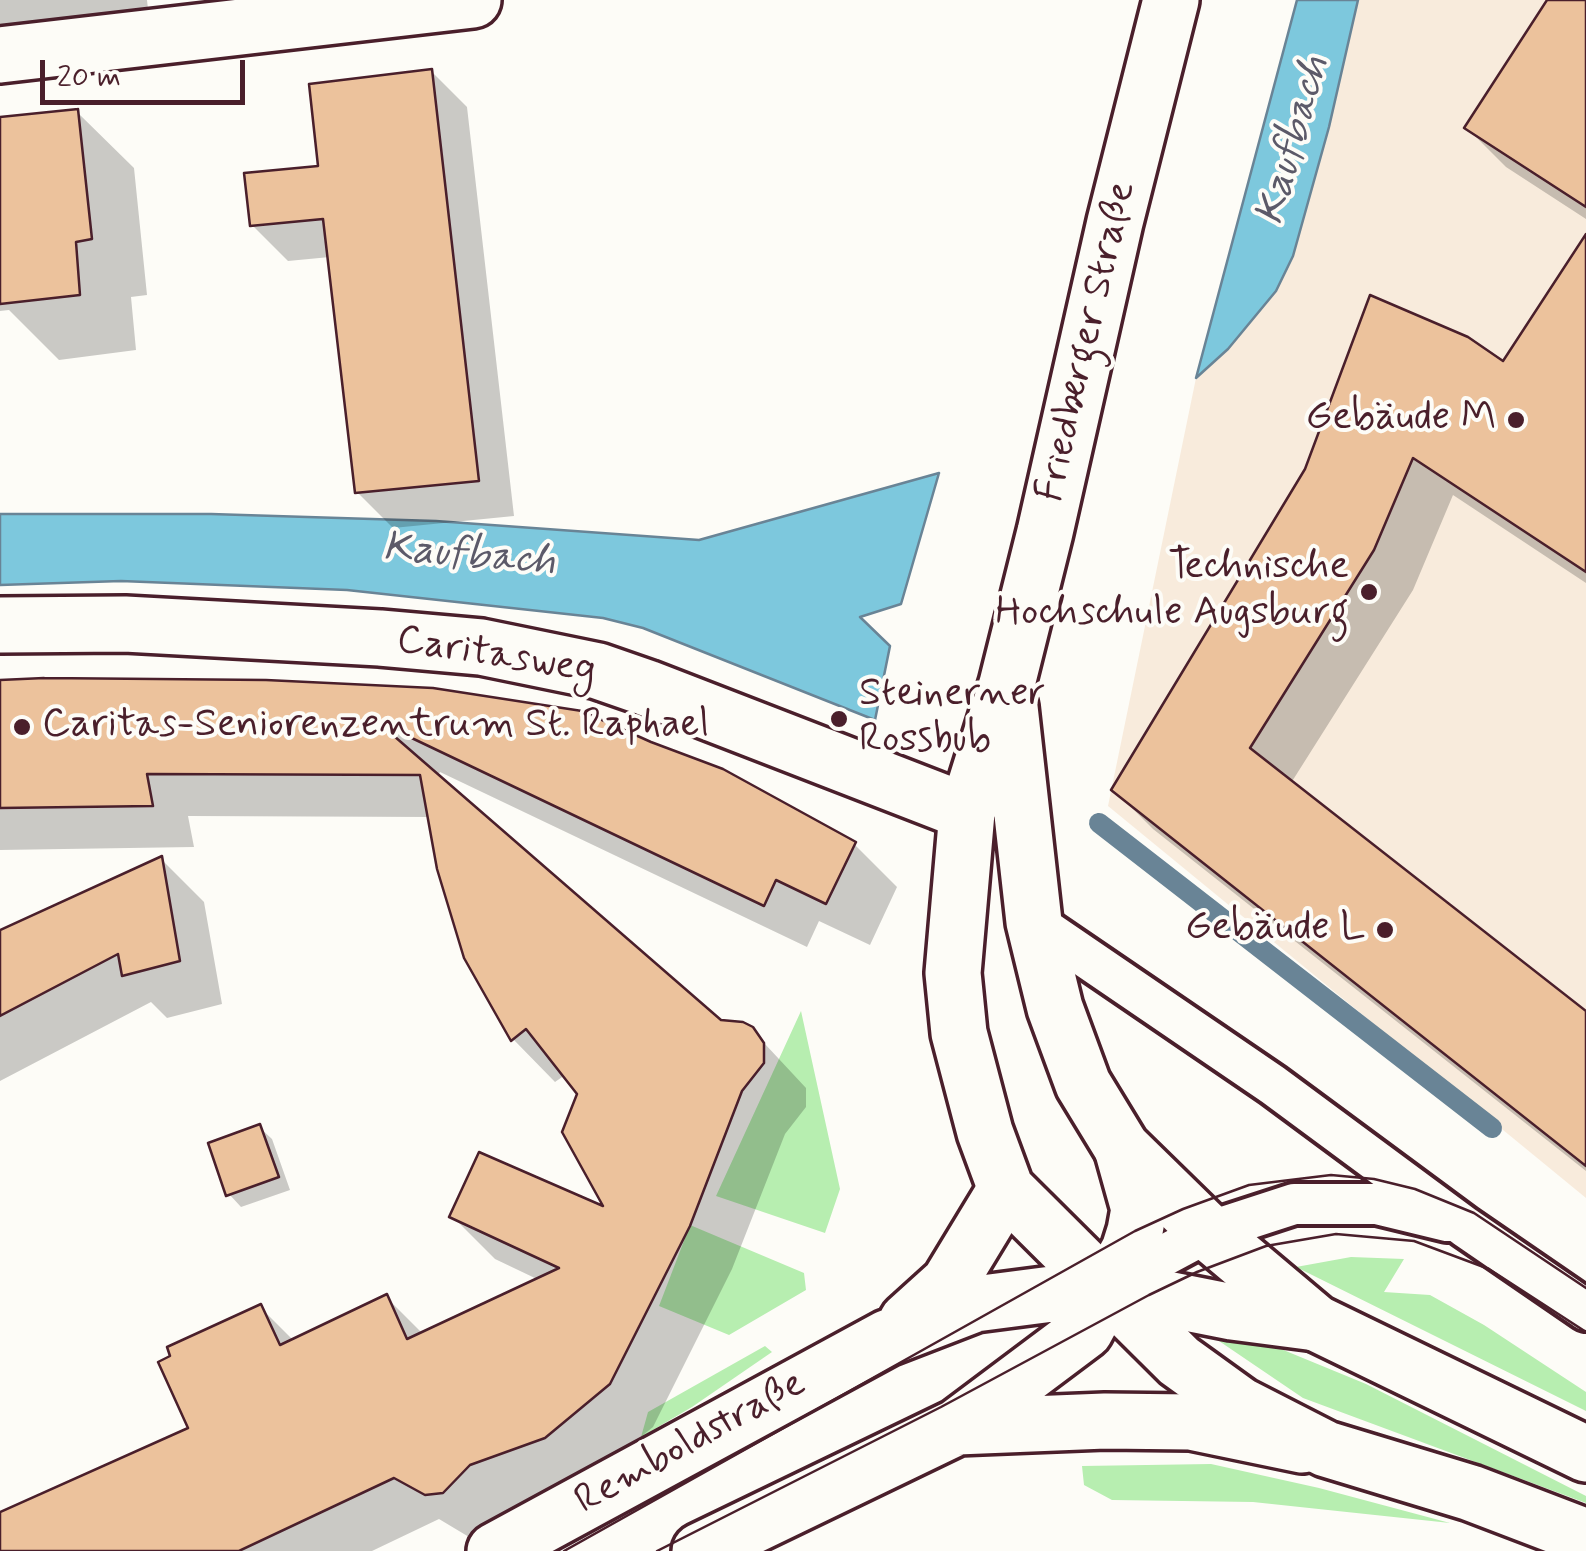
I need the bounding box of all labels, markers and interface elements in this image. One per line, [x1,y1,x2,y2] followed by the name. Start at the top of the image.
[45,40,250,102] scale bar
[1247,51,1343,231] water label: Kaufbach
[57,58,121,97] text: 20 m
[1028,177,1148,507] street label: Friedberger Straße
[1305,396,1496,444] place label: Gebäude M
[1505,409,1527,431] marker: Gebäude M
[380,524,558,590] water label: Kaufbach
[995,545,1349,639] place label: Technische Hochschule Augsburg
[1358,581,1380,603] marker: Technische Hochschule Augsburg
[393,618,599,696] street label: Caritasweg
[859,672,1045,766] place label: Steinerner Rossbub
[42,703,709,751] place label: Caritas-Seniorenzentrum St. Raphael
[828,708,850,730] marker: Steinerner Rossbub
[11,716,33,738] marker: Caritas-Seniorenzentrum St. Raphael
[1185,906,1365,954] place label: Gebäude L
[1374,919,1396,941] marker: Gebäude L
[568,1361,814,1527] street label: Remboldstraße

